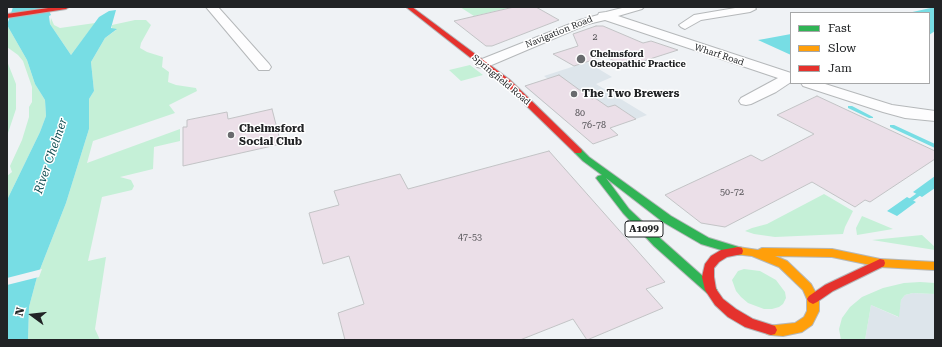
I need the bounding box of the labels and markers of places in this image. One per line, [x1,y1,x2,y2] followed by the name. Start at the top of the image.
[590,49,686,70] place label: Chelmsford Osteopathic Practice
[575,53,587,65] marker: Chelmsford Osteopathic Practice
[582,87,679,101] place label: The Two Brewers
[569,89,579,99] marker: The Two Brewers
[239,122,304,148] place label: Chelmsford Social Club
[226,130,236,140] marker: Chelmsford Social Club

